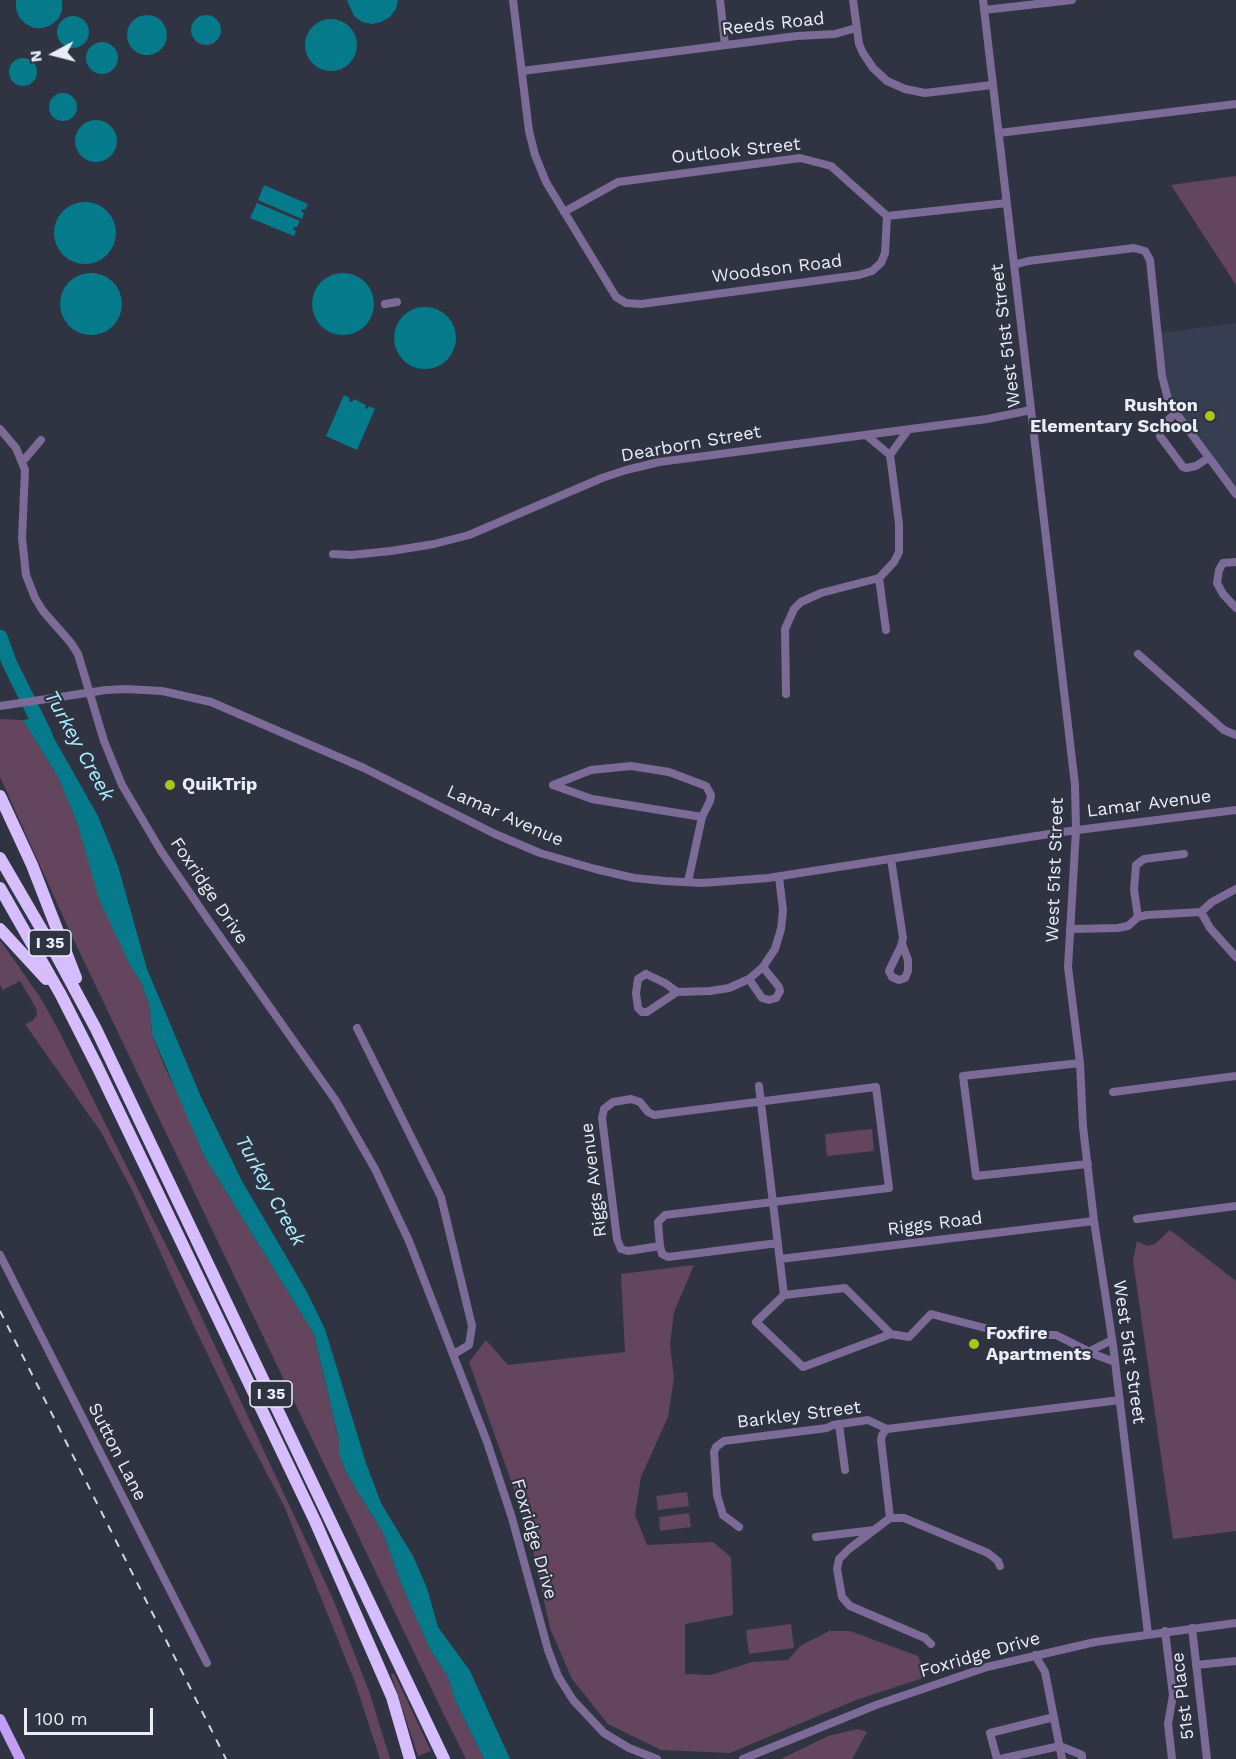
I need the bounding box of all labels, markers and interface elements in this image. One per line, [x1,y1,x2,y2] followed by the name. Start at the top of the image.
[721,8,825,40] street label: Reeds Road
[24,24,84,84] north arrow
[25,49,46,63] text: N
[670,133,802,169] street label: Outlook Street
[711,250,843,288] street label: Woodson Road
[986,263,1026,409] street label: West 51st Street
[1030,395,1198,438] place label: Rushton Elementary School
[1203,409,1217,423] marker: Rushton Elementary School
[619,421,763,467] street label: Dearborn Street
[39,686,119,806] water label: Turkey Creek
[182,774,257,796] place label: QuikTrip
[163,778,177,792] marker: QuikTrip
[443,781,567,851] street label: Lamar Avenue
[1085,786,1213,822] street label: Lamar Avenue
[1042,797,1068,943] street label: West 51st Street
[165,833,253,949] street label: Foxridge Drive
[29,930,71,956] road number: I 35
[576,1122,612,1238] street label: Riggs Avenue
[230,1131,310,1251] water label: Turkey Creek
[886,1207,984,1241] street label: Riggs Road
[1108,1279,1150,1425] street label: West 51st Street
[986,1323,1091,1366] place label: Foxfire Apartments
[967,1337,981,1351] marker: Foxfire Apartments
[250,1381,292,1407] road number: I 35
[736,1397,862,1433] street label: Barkley Street
[83,1399,151,1505] street label: Sutton Lane
[506,1476,562,1602] street label: Foxridge Drive
[917,1627,1043,1683] street label: Foxridge Drive
[1167,1651,1199,1741] street label: 51st Place
[27,1696,156,1734] scale bar
[35,1708,88,1729] text: 100 m

